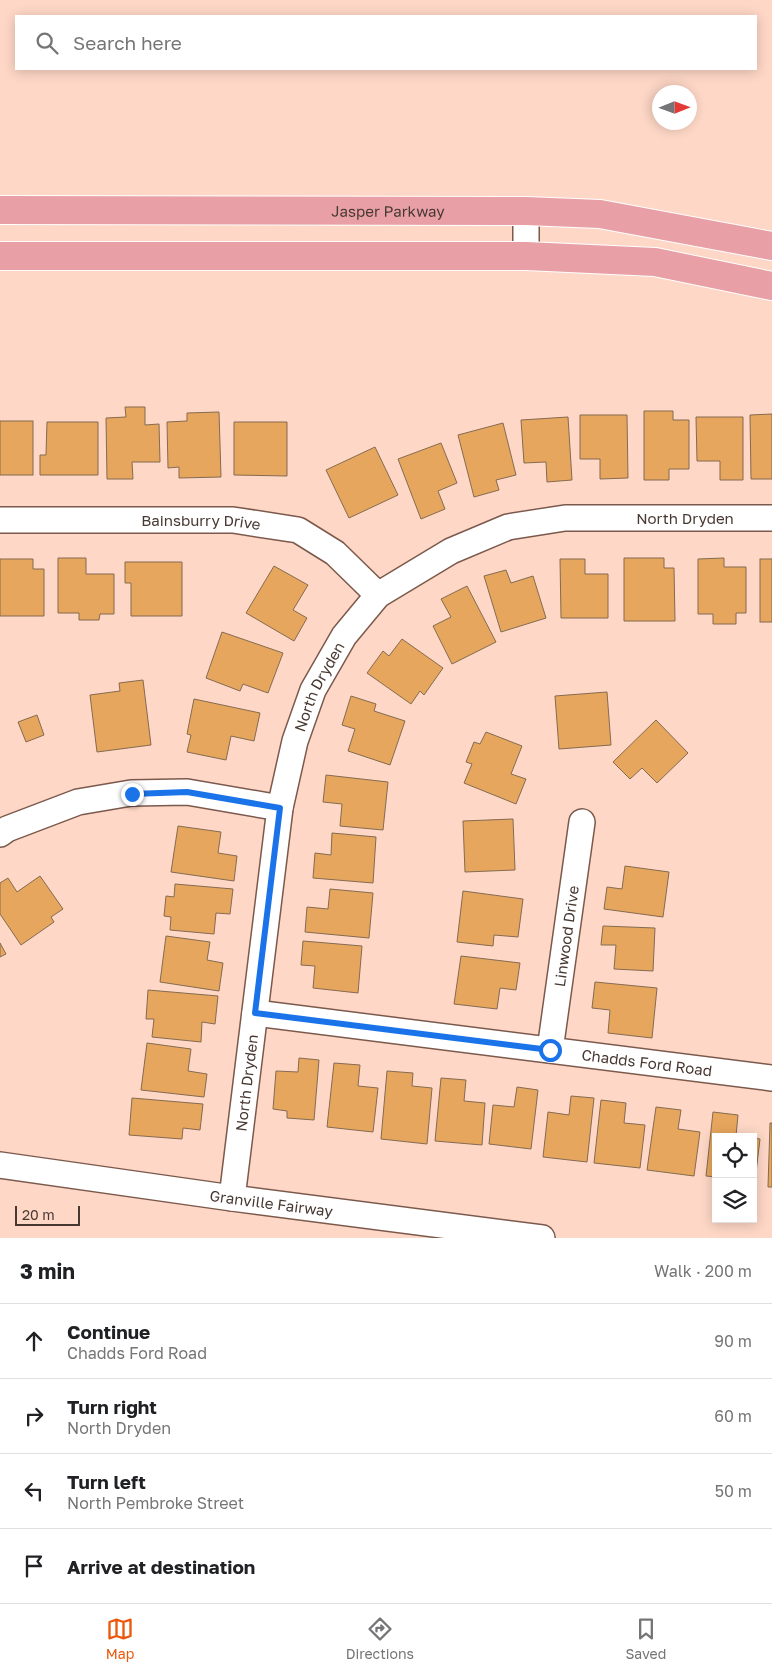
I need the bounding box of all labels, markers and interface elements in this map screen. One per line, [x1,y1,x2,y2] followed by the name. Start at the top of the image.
[15,15,757,70] search box
[33,29,61,57] icon: search
[73,31,182,54] text: Search here
[652,85,697,130] north arrow
[331,202,445,220] street label: Jasper Parkway
[636,509,734,527] street label: North Dryden
[141,511,262,533] street label: Bainsburry Drive
[290,639,348,734] street label: North Dryden
[121,783,144,806] route end
[550,884,582,988] street label: Linwood Drive
[231,1033,261,1132] street label: North Dryden
[539,1039,562,1062] route start
[581,1045,713,1079] street label: Chadds Ford Road
[712,1133,757,1223] map controls
[712,1133,757,1178] button: locate
[712,1178,757,1223] button: layers
[209,1186,334,1220] street label: Granville Fairway
[15,1203,80,1226] scale bar
[22,1206,55,1223] text: 20 m
[20,1258,75,1284] text: 3 min
[654,1261,752,1281] text: Walk · 200 m
[67,1320,150,1343] text: Continue
[20,1327,48,1355] icon: ahead
[714,1331,752,1351] text: 90 m
[67,1343,207,1363] text: Chadds Ford Road
[67,1395,157,1418] text: Turn right
[20,1402,48,1430] icon: right
[714,1406,752,1426] text: 60 m
[67,1418,171,1438] text: North Dryden
[67,1470,146,1493] text: Turn left
[20,1477,48,1505] icon: left
[715,1481,752,1501] text: 50 m
[67,1493,244,1513] text: North Pembroke Street
[20,1552,48,1580] icon: arrive
[67,1555,255,1578] text: Arrive at destination
[106,1615,134,1662] tab: Map
[346,1615,414,1662] tab: Directions
[625,1615,666,1662] tab: Saved

